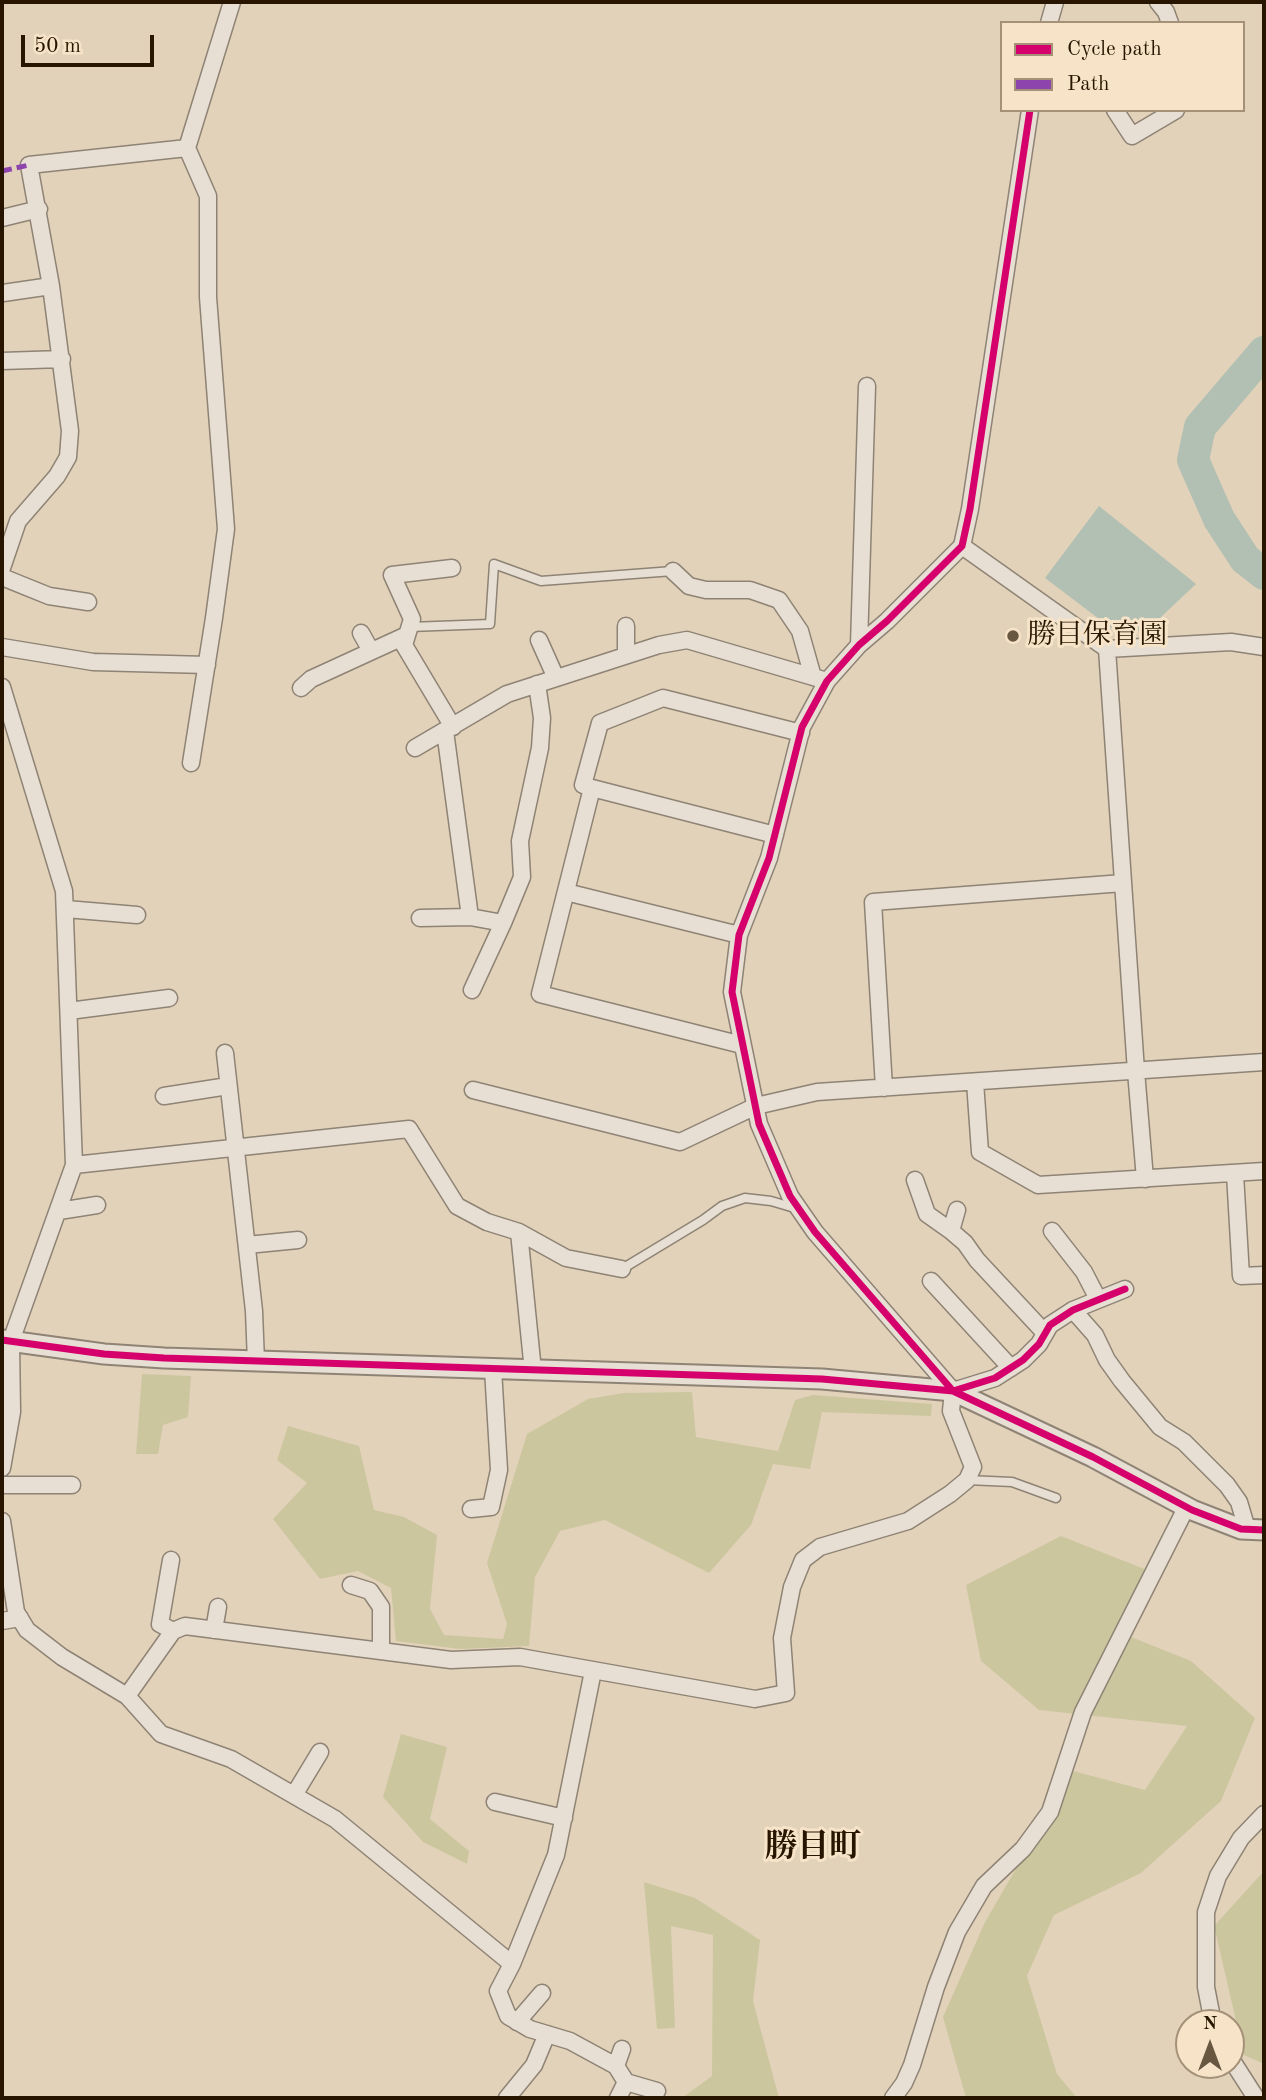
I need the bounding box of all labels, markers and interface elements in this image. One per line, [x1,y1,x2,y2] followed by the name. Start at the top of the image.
[24,21,158,65] scale bar
[1000,21,1245,112] legend
[34,36,81,57] text: 50 m
[1067,39,1162,60] text: Cycle path
[1067,74,1110,95] text: Path
[1027,619,1167,653] place label: 勝目保育園
[1005,628,1021,644] marker: 勝目保育園
[765,1829,861,1867] district label: 勝目町
[1175,2009,1245,2079] north arrow
[1203,2015,1217,2034] text: N

